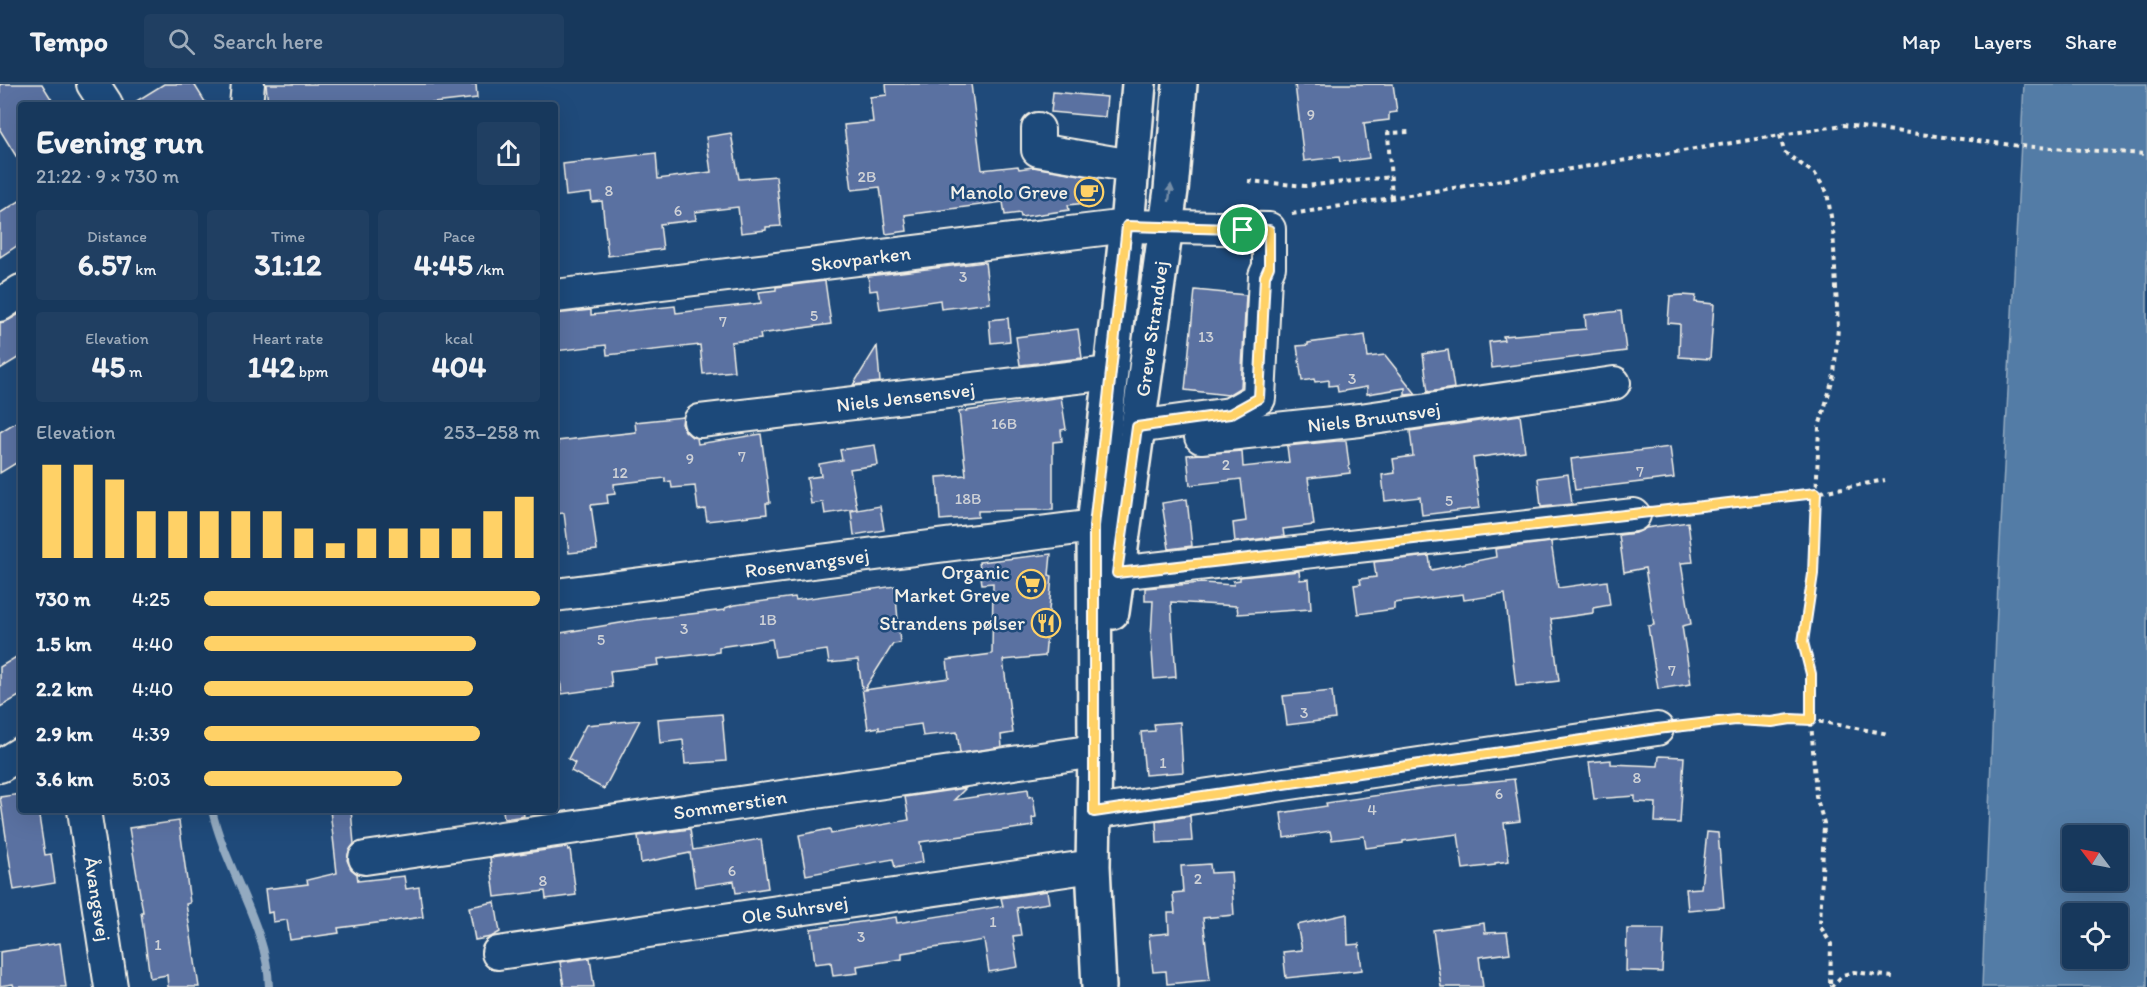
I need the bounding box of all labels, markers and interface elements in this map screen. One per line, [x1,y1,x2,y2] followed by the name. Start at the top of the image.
[144,14,564,68] search box
[30,24,108,58] text: Tempo
[165,25,198,58] icon: search
[213,28,323,55] text: Search here
[1902,29,1941,54] text: Map
[1974,29,2032,54] text: Layers
[2065,29,2117,54] text: Share
[1307,105,1315,124] house number: 9
[36,122,203,161] text: Evening run
[477,122,540,185] button: share
[36,164,179,188] text: 21:22 · 9 × 730 m
[858,167,876,186] house number: 2B
[1073,176,1105,208] cafe icon: Manolo Greve
[950,180,1068,204] place label: Manolo Greve
[605,181,614,200] house number: 8
[1165,184,1175,203] one-way arrow
[674,201,682,220] house number: 6
[1217,204,1268,255] pin
[1226,213,1259,246] icon: arrive
[87,227,147,246] text: Distance
[271,227,305,246] text: Time
[443,227,475,246] text: Pace
[809,241,912,277] street label: Skovparken
[78,246,132,283] text: 6.57
[254,246,322,283] text: 31:12
[414,246,473,283] text: 4:45
[1130,259,1173,398] street label: Greve Strandvej
[132,260,156,279] text: km
[473,260,504,279] text: /km
[959,267,968,286] house number: 3
[810,306,818,325] house number: 5
[719,312,727,331] house number: 7
[1198,327,1214,346] house number: 13
[85,329,149,348] text: Elevation
[253,329,323,348] text: Heart rate
[445,329,473,348] text: kcal
[92,348,125,385] text: 45
[247,348,295,385] text: 142
[432,348,486,385] text: 404
[125,362,142,381] text: m
[295,362,329,381] text: bpm
[1348,369,1357,388] house number: 3
[835,377,976,417] street label: Niels Jensensvej
[1306,396,1442,438] street label: Niels Bruunsvej
[991,414,1017,433] house number: 16B
[36,420,115,444] text: Elevation
[444,420,540,444] text: 253–258 m
[738,447,746,466] house number: 7
[686,449,694,468] house number: 9
[1222,455,1231,474] house number: 2
[1636,462,1644,481] house number: 7
[612,463,629,482] house number: 12
[955,489,981,508] house number: 18B
[1445,491,1453,510] house number: 5
[743,543,871,583] street label: Rosenvangsvej
[894,560,1010,607] place label: Organic Market Greve
[1015,568,1047,600] supermarket icon: Organic Market Greve
[36,587,90,611] text: 730 m
[132,587,170,611] text: 4:25
[1030,607,1062,639] restaurant icon: Strandens pølser
[759,610,777,629] house number: 1B
[879,611,1025,635] place label: Strandens pølser
[680,619,689,638] house number: 3
[597,630,605,649] house number: 5
[36,632,92,656] text: 1.5 km
[132,632,173,656] text: 4:40
[1668,661,1676,680] house number: 7
[36,677,93,701] text: 2.2 km
[132,677,173,701] text: 4:40
[1300,703,1309,722] house number: 3
[36,722,93,746] text: 2.9 km
[132,722,170,746] text: 4:39
[1159,753,1167,772] house number: 1
[36,767,93,791] text: 3.6 km
[132,767,171,791] text: 5:03
[1633,768,1642,787] house number: 8
[672,784,788,825] street label: Sommerstien
[1495,784,1503,803] house number: 6
[1367,800,1377,819] house number: 4
[2062,825,2128,891] north arrow
[2062,825,2128,969] map controls
[79,855,116,943] street label: Åvangsvej
[728,861,736,880] house number: 6
[1194,869,1203,888] house number: 2
[539,871,548,890] house number: 8
[740,890,850,929] street label: Ole Suhrsvej
[2062,903,2128,969] button: locate
[989,912,997,931] house number: 1
[857,927,866,946] house number: 3
[154,935,162,954] house number: 1

